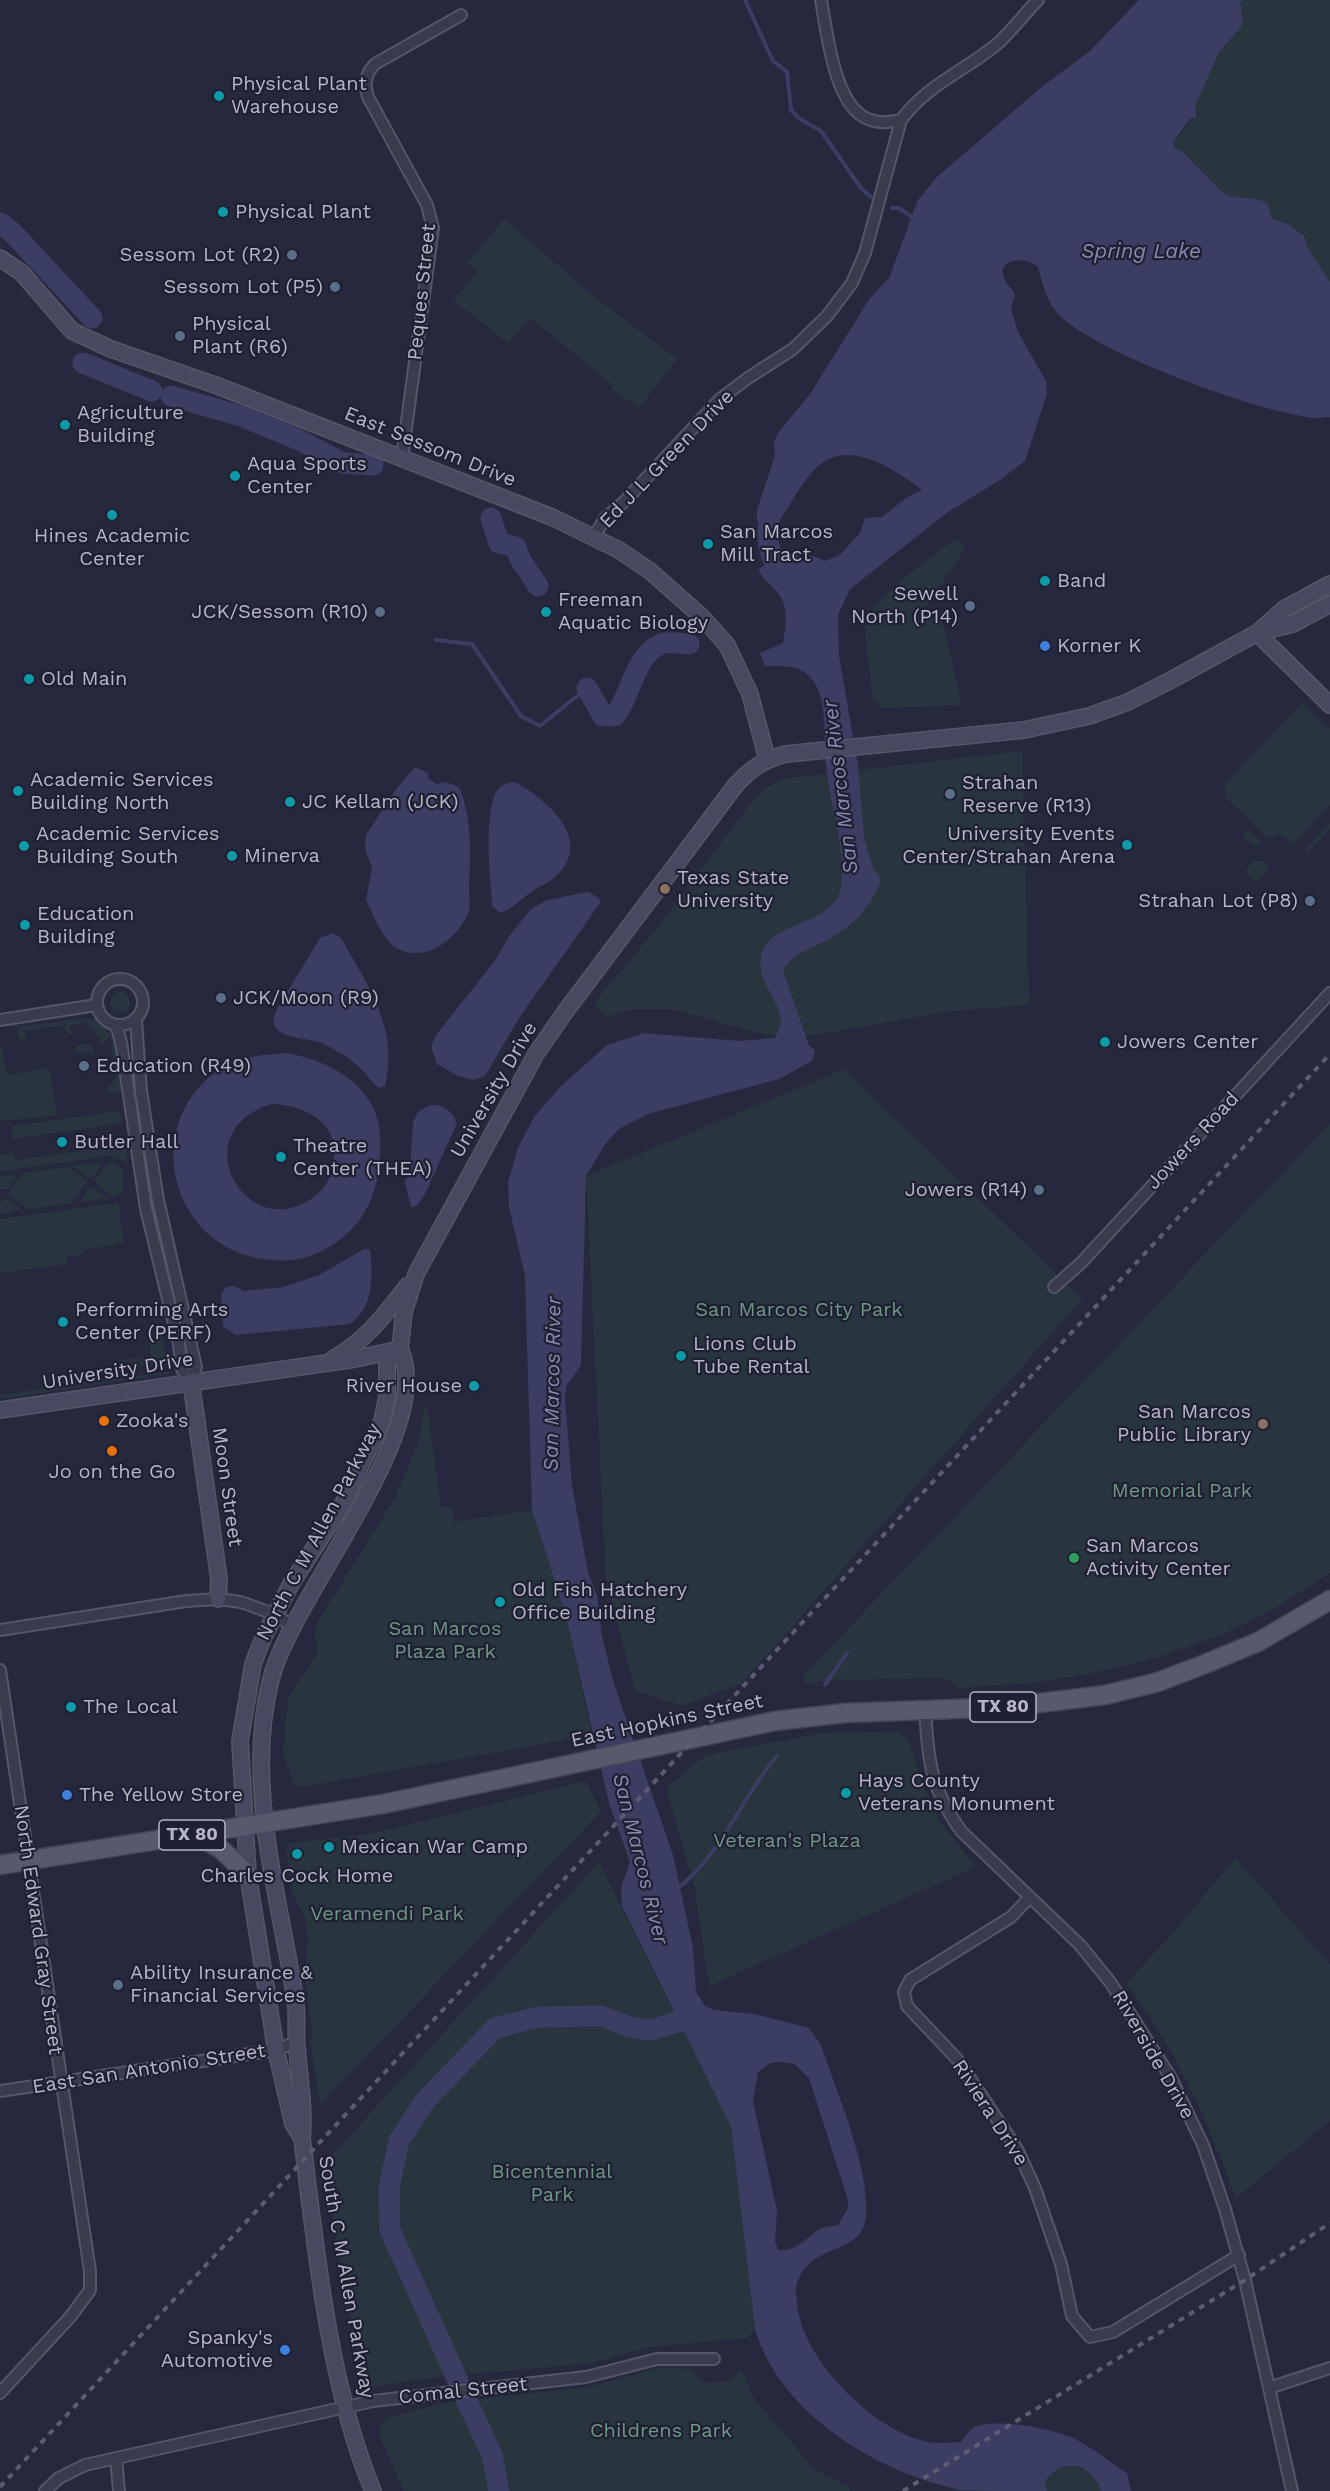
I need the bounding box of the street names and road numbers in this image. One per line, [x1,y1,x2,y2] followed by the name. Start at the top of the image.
[403,222,441,362] street label: Peques Street
[595,385,739,533] street label: Ed J L Green Drive
[341,402,519,492] street label: East Sessom Drive
[445,1018,543,1162] street label: University Drive
[1142,1087,1244,1195] street label: Jowers Road
[41,1347,195,1395] street label: University Drive
[251,1419,387,1645] street label: North C M Allen Parkway
[207,1426,247,1548] street label: Moon Street
[569,1689,765,1753] street label: East Hopkins Street
[970,1692,1036,1722] road number: TX 80
[9,1804,67,2056] street label: North Edward Gray Street
[159,1820,225,1850] road number: TX 80
[1106,1986,1200,2124] street label: Riverside Drive
[31,2039,267,2099] street label: East San Antonio Street
[947,2055,1033,2171] street label: Riviera Drive
[313,2154,379,2400] street label: South C M Allen Parkway
[397,2372,529,2410] street label: Comal Street

